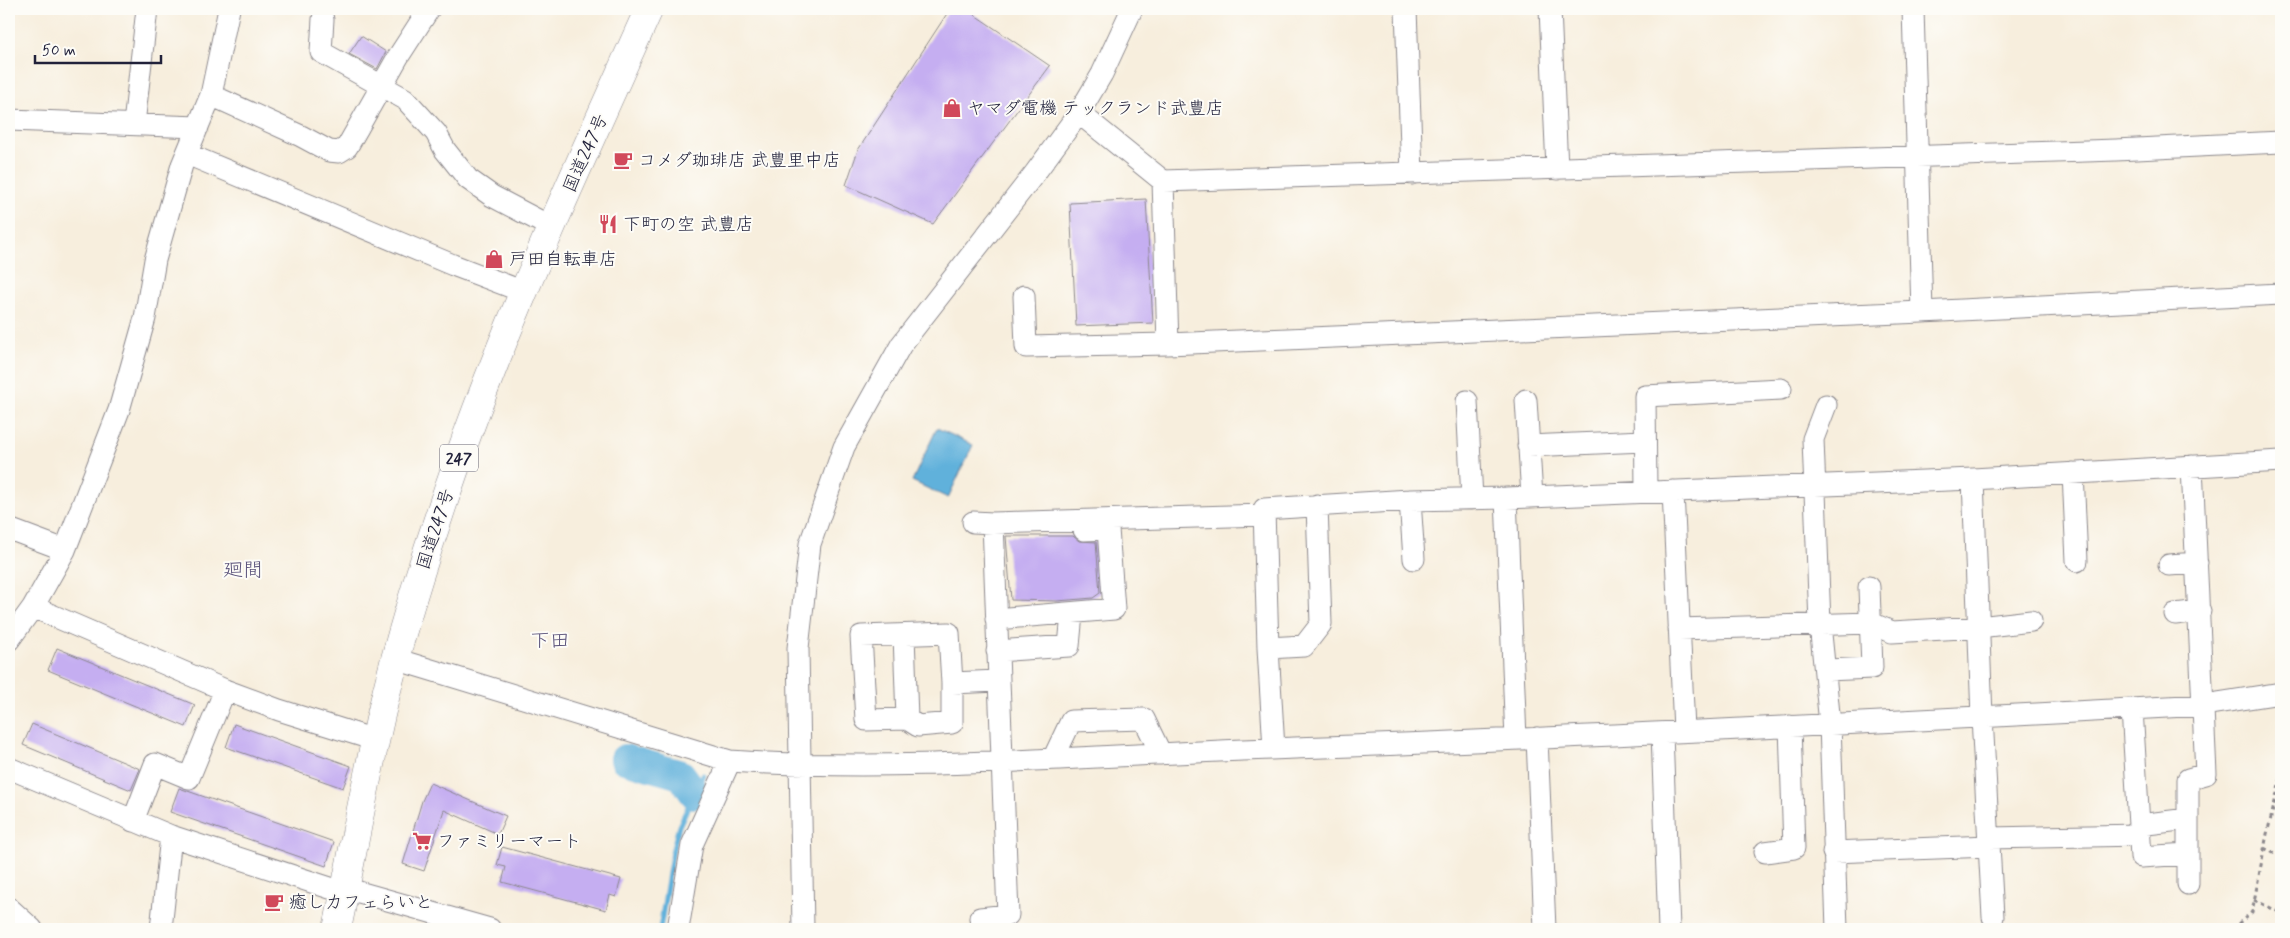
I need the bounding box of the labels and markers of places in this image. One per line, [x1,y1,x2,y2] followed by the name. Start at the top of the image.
[941,97,963,119] shop icon: ヤマダ電機 テックランド武豊店
[967,97,1224,121] place label: ヤマダ電機 テックランド武豊店
[612,149,634,171] cafe icon: コメダ珈琲店 武豊里中店
[638,149,841,173] place label: コメダ珈琲店 武豊里中店
[597,213,619,235] restaurant icon: 下町の空 武豊店
[623,213,754,237] place label: 下町の空 武豊店
[483,248,505,270] shop icon: 戸田自転車店
[509,248,617,272] place label: 戸田自転車店
[411,830,433,852] supermarket icon: ファミリーマート
[437,830,581,854] place label: ファミリーマート
[263,891,285,913] cafe icon: 癒しカフェらいと
[289,891,433,915] place label: 癒しカフェらいと

